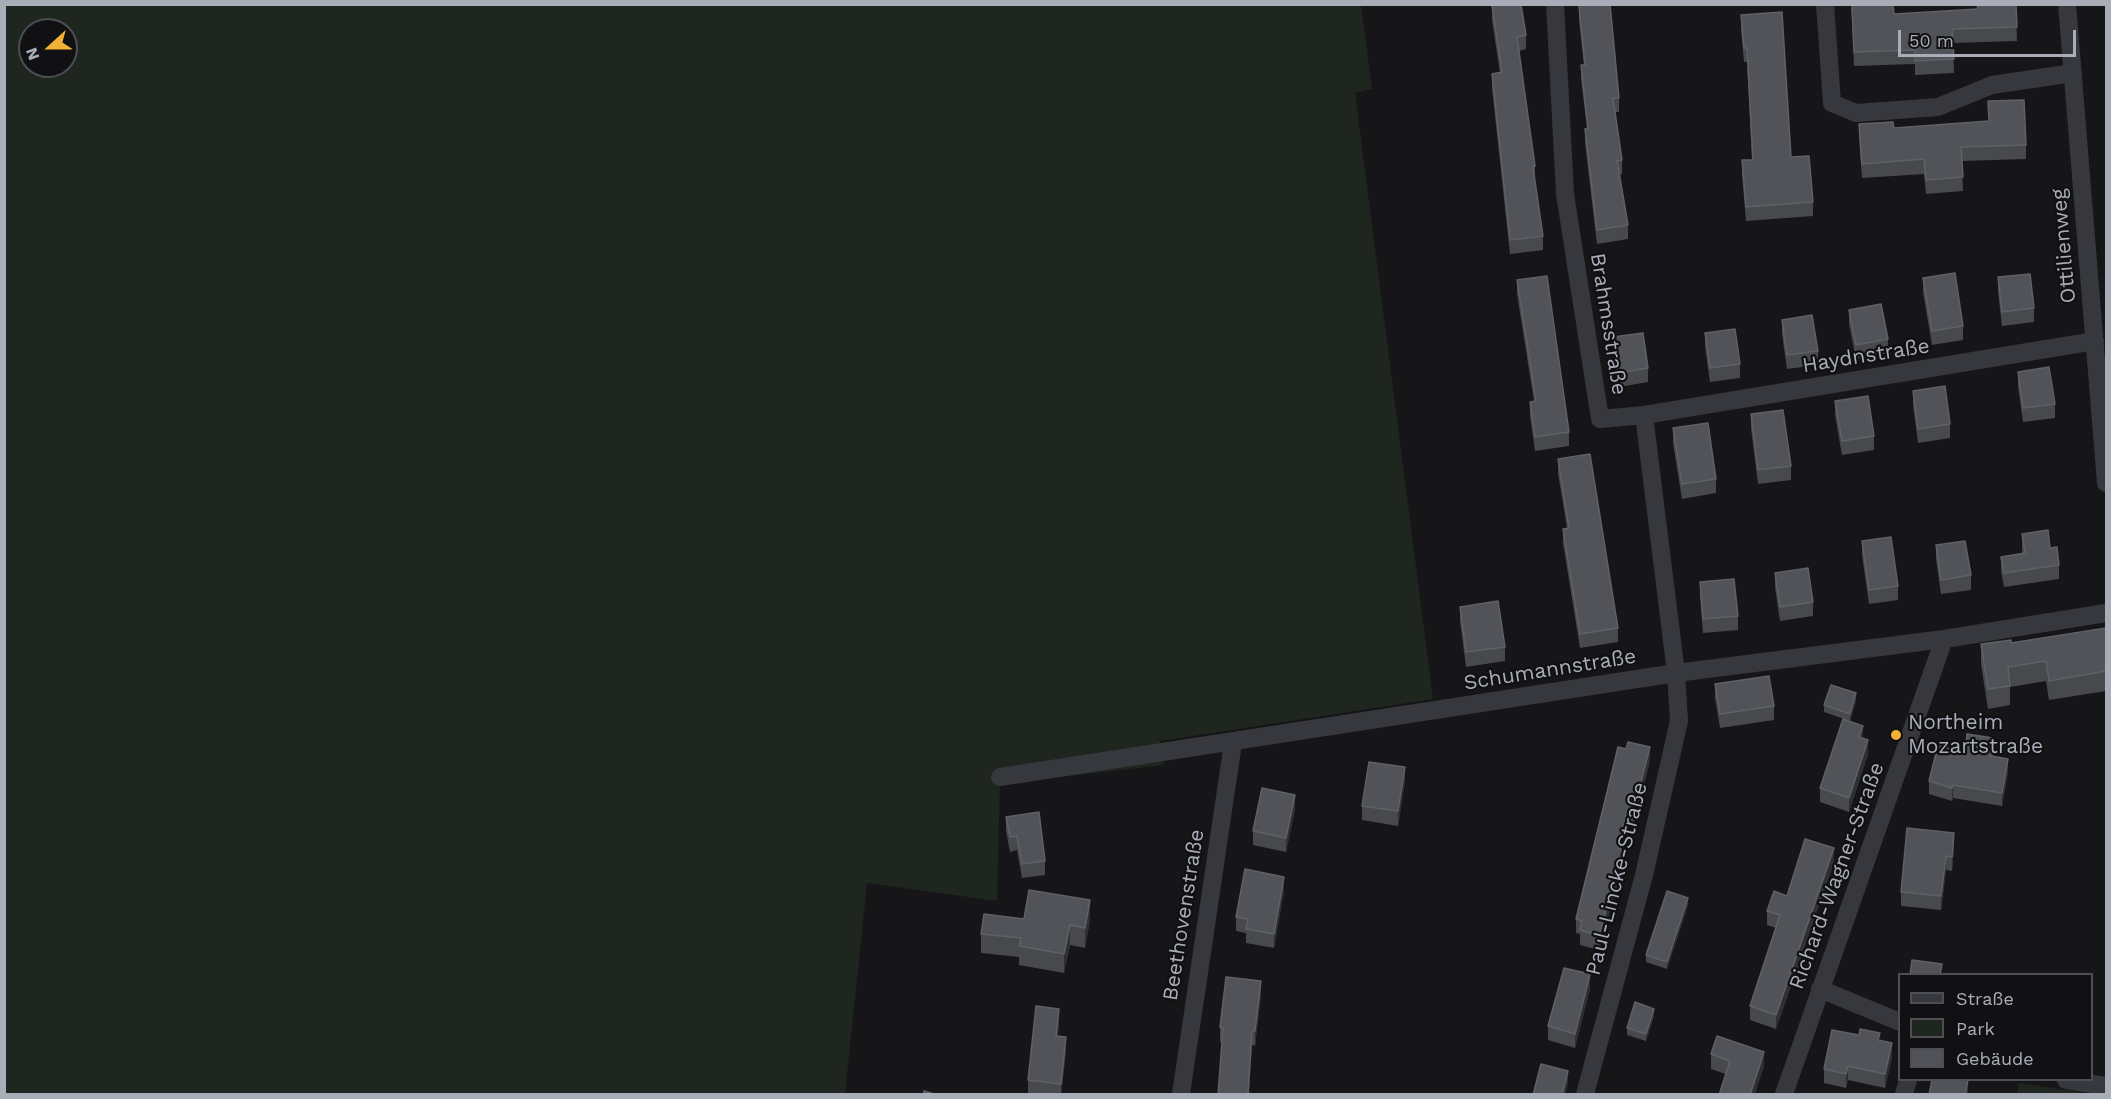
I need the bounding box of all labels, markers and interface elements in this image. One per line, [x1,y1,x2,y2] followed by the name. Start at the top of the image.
[18,18,78,78] north arrow
[1901,18,2080,56] scale bar
[1909,30,1954,51] text: 50 m
[22,45,44,63] text: N
[2046,188,2082,304] street label: Ottilienweg
[1584,251,1632,397] street label: Brahmsstraße
[1800,333,1932,379] street label: Haydnstraße
[1462,644,1638,696] street label: Schumannstraße
[1908,710,2043,760] place label: Northeim Mozartstraße
[1889,728,1903,742] marker: Northeim Mozartstraße
[1784,759,1890,993] street label: Richard-Wagner-Straße
[1581,780,1653,978] street label: Paul-Lincke-Straße
[1158,828,1210,1002] street label: Beethovenstraße
[1898,973,2093,1081] legend
[1956,988,2014,1009] text: Straße
[1956,1018,1995,1039] text: Park
[1956,1048,2034,1069] text: Gebäude

